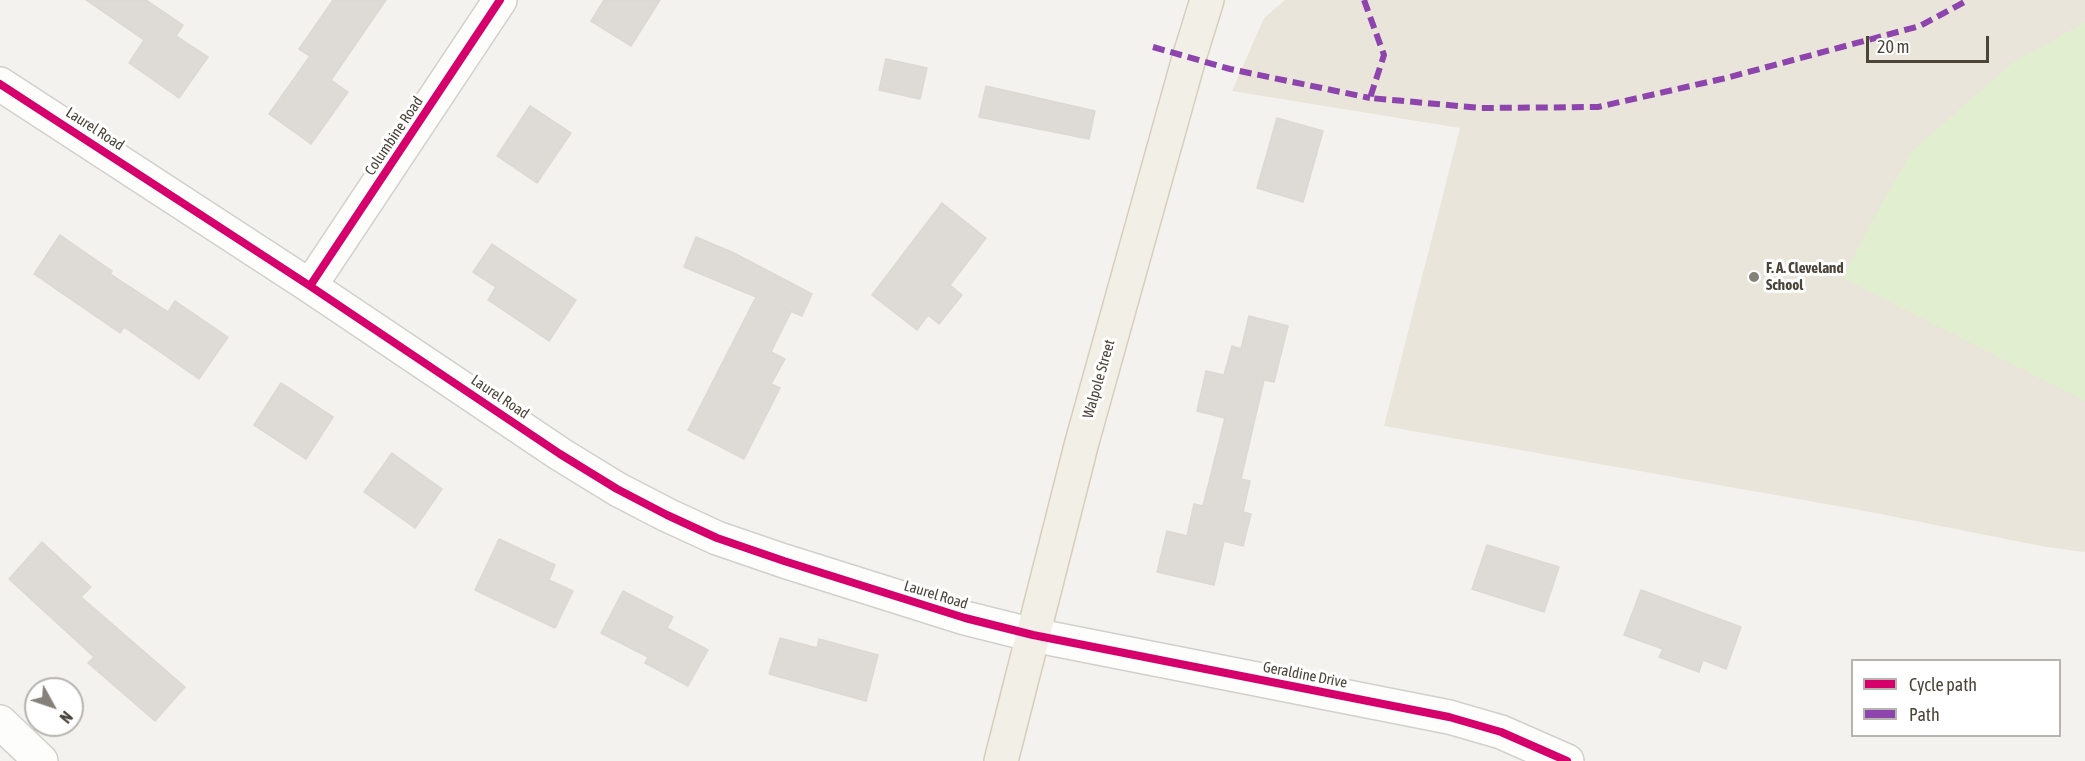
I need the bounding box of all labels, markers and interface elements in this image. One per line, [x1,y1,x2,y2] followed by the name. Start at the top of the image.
[1869,24,1992,62] scale bar
[1877,36,1909,57] text: 20 m
[361,93,427,179] street label: Columbine Road
[62,103,128,155] street label: Laurel Road
[1766,259,1844,294] place label: F. A. Cleveland School
[1747,270,1761,284] marker: F. A. Cleveland School
[1079,338,1119,420] street label: Walpole Street
[468,371,532,423] street label: Laurel Road
[902,577,970,613] street label: Laurel Road
[1261,658,1349,692] street label: Geraldine Drive
[1851,659,2061,737] legend
[1909,674,1977,695] text: Cycle path
[24,677,84,737] north arrow
[1909,704,1940,725] text: Path
[56,708,76,727] text: N

